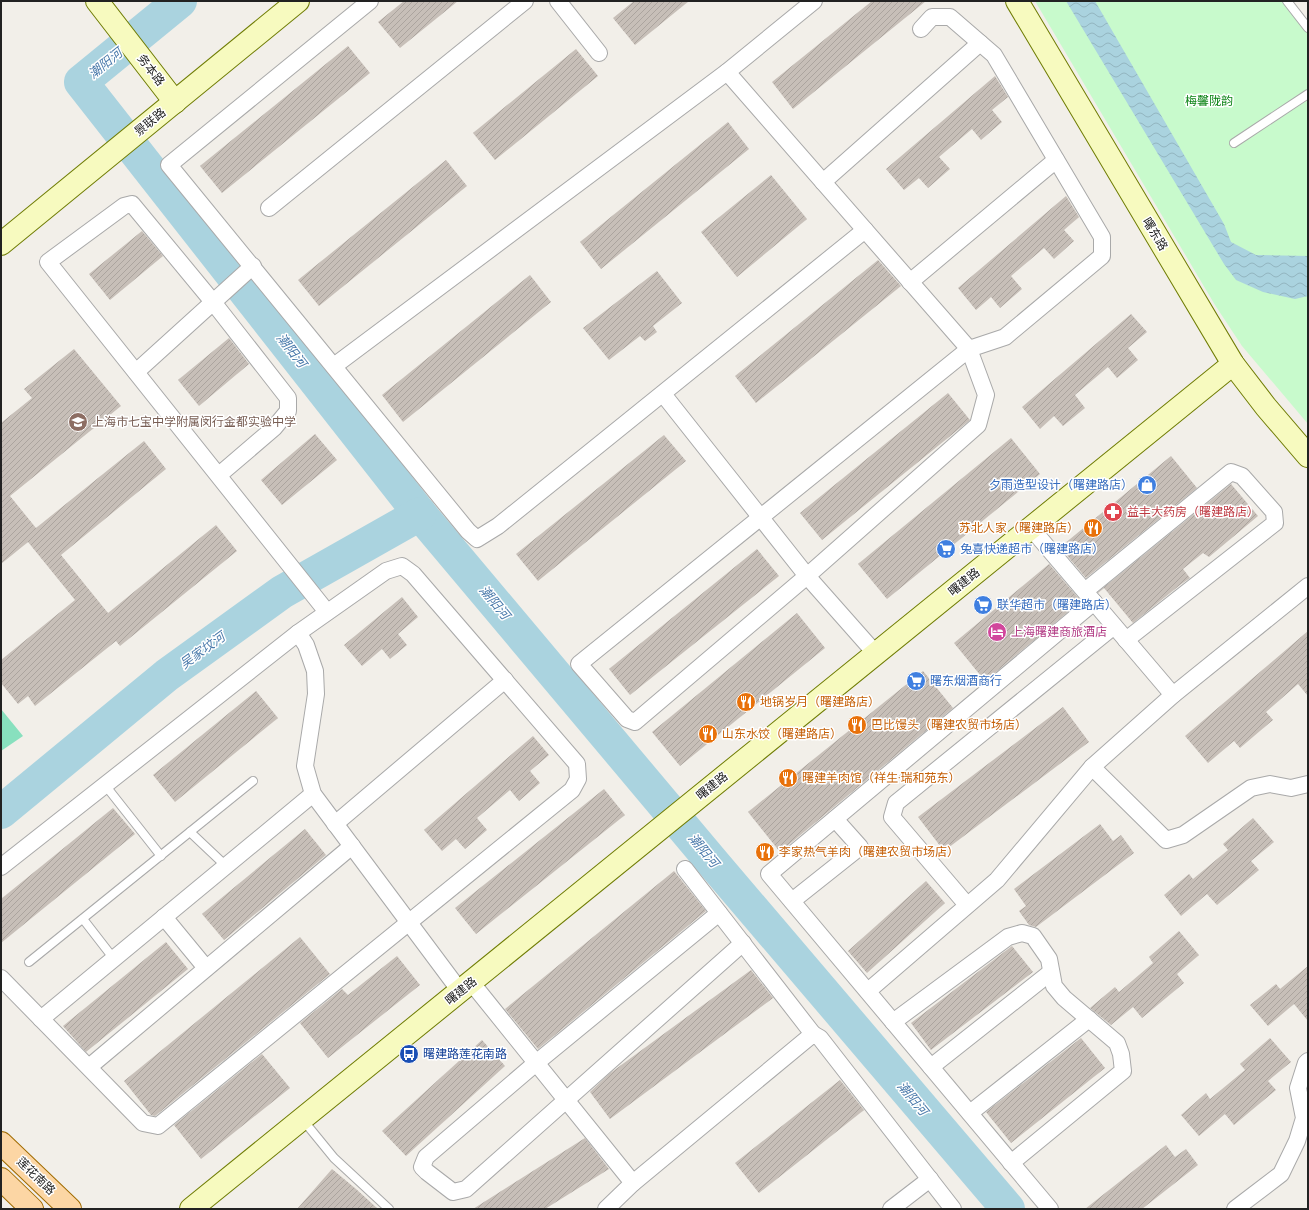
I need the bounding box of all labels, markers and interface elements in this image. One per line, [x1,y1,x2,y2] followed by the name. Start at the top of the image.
[85,43,128,81] water label: 潮阳河
[134,52,168,88] street label: 务本路
[1185,94,1233,108] park label: 梅馨陇韵
[132,105,168,139] street label: 景联路
[1140,215,1170,253] street label: 曙东路
[274,330,311,373] water label: 潮阳河
[67,411,89,433] school or university icon: 上海市七宝中学附属闵行金都实验中学
[92,415,296,429] place label: 上海市七宝中学附属闵行金都实验中学
[1136,474,1158,496] shop icon: 夕雨造型设计（曙建路店）
[989,478,1133,492] place label: 夕雨造型设计（曙建路店）
[1102,501,1124,523] pharmacy icon: 益丰大药房（曙建路店）
[1127,505,1259,519] place label: 益丰大药房（曙建路店）
[1082,517,1104,539] restaurant icon: 苏北人家（曙建路店）
[959,521,1079,535] place label: 苏北人家（曙建路店）
[935,538,957,560] supermarket icon: 兔喜快递超市（曙建路店）
[960,542,1104,556] place label: 兔喜快递超市（曙建路店）
[946,565,982,599] street label: 曙建路
[476,583,515,624] water label: 潮阳河
[972,594,994,616] supermarket icon: 联华超市（曙建路店）
[997,598,1117,612] place label: 联华超市（曙建路店）
[986,621,1008,643] hotel icon: 上海曙建商旅酒店
[1011,625,1107,639] place label: 上海曙建商旅酒店
[177,627,230,672] water label: 吴家坟河
[905,670,927,692] supermarket icon: 曙东烟酒商行
[930,674,1002,688] place label: 曙东烟酒商行
[735,691,757,713] restaurant icon: 地锅岁月（曙建路店）
[760,695,880,709] place label: 地锅岁月（曙建路店）
[846,714,868,736] restaurant icon: 巴比馒头（曙建农贸市场店）
[871,718,1027,732] place label: 巴比馒头（曙建农贸市场店）
[697,723,719,745] restaurant icon: 山东水饺（曙建路店）
[722,727,842,741] place label: 山东水饺（曙建路店）
[777,767,799,789] restaurant icon: 曙建羊肉馆（祥生·瑞和苑东）
[694,769,730,803] street label: 曙建路
[802,771,961,785] place label: 曙建羊肉馆（祥生·瑞和苑东）
[685,831,724,872] water label: 潮阳河
[754,841,776,863] restaurant icon: 李家热气羊肉（曙建农贸市场店）
[779,845,959,859] place label: 李家热气羊肉（曙建农贸市场店）
[443,974,479,1008] street label: 曙建路
[398,1043,420,1065] bus stop icon: 曙建路莲花南路
[423,1047,507,1061] place label: 曙建路莲花南路
[894,1079,933,1120] water label: 潮阳河
[14,1154,58,1198] street label: 莲花南路

